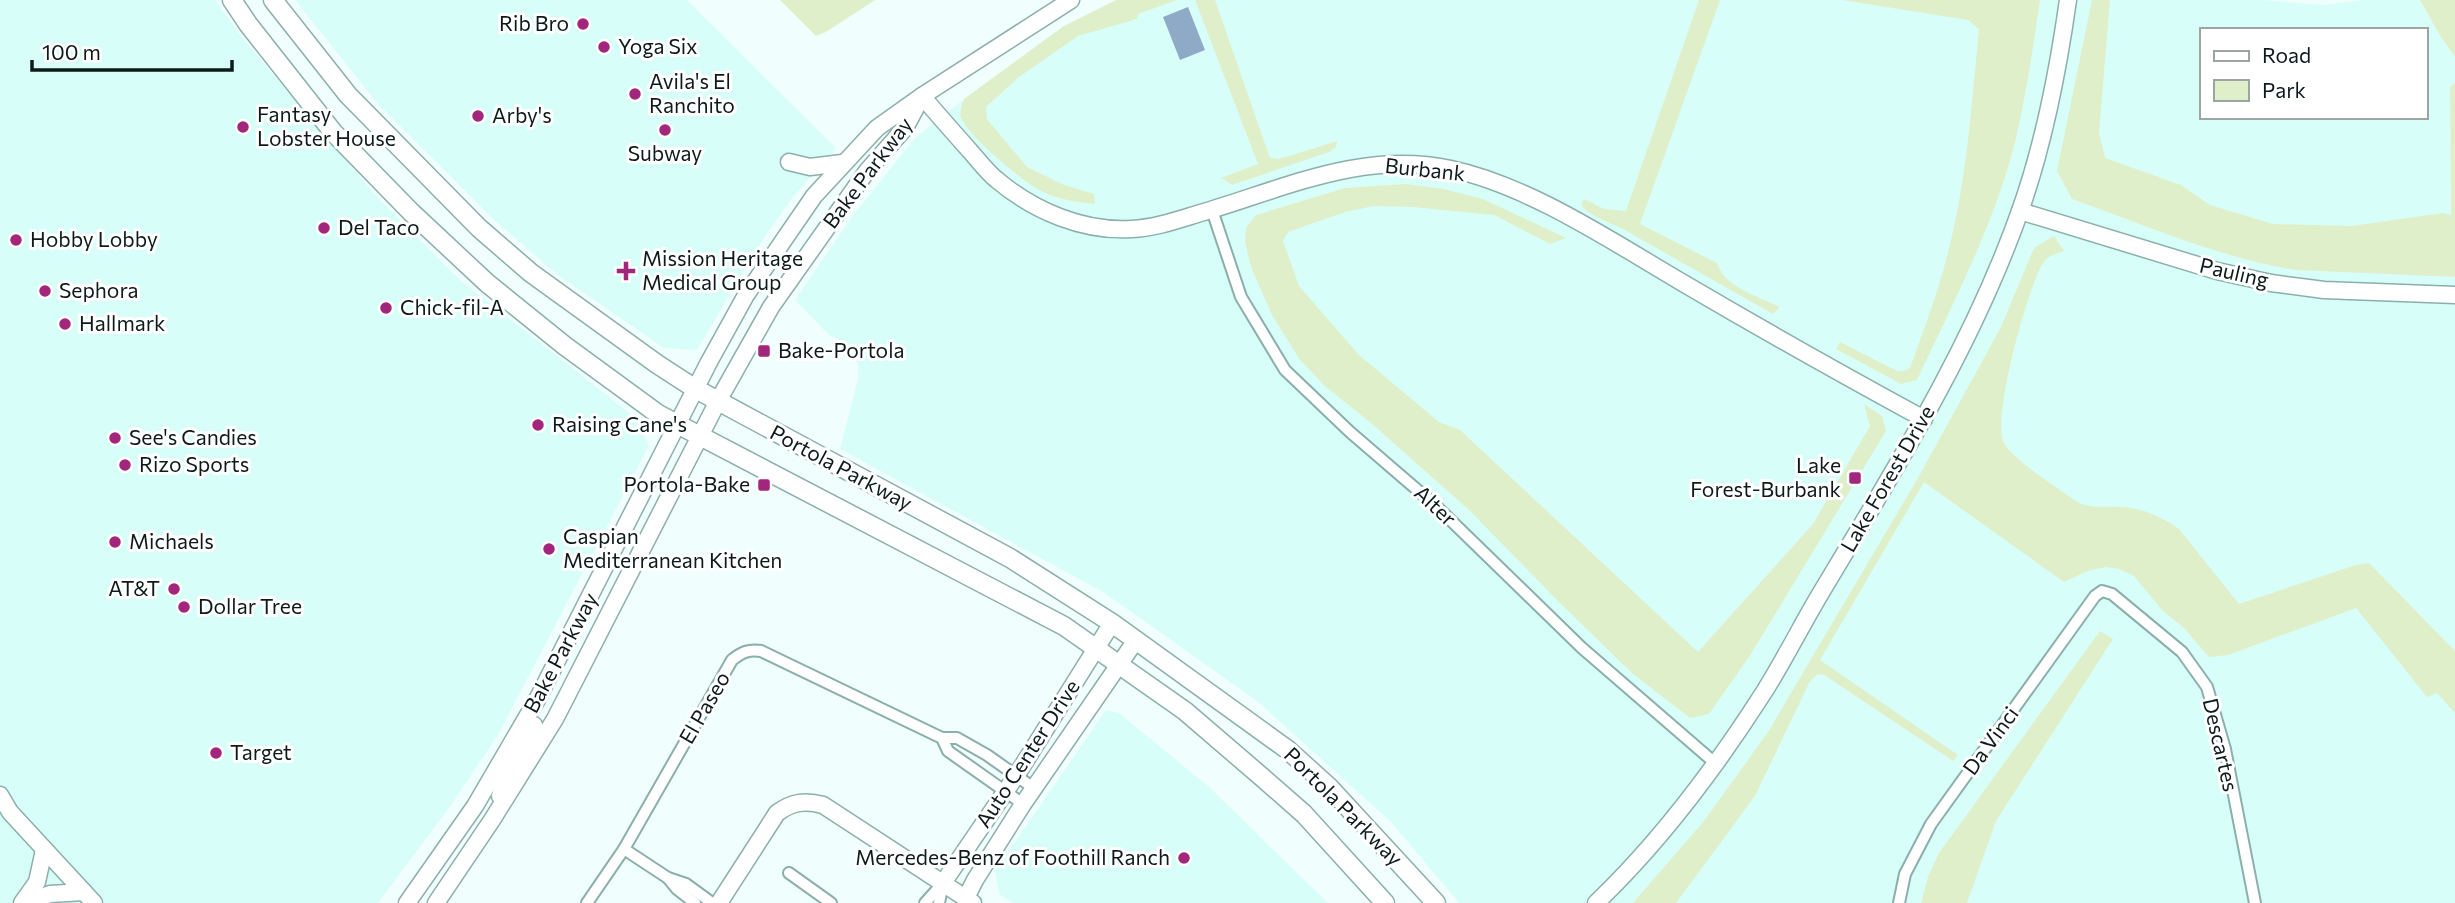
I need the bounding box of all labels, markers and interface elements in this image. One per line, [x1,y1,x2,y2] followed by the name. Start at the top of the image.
[499,10,569,35] place label: Rib Bro
[575,16,591,32] marker: Rib Bro
[32,28,231,72] scale bar
[2200,28,2427,119] legend
[618,33,697,58] place label: Yoga Six
[42,39,101,64] text: 100 m
[596,39,612,55] marker: Yoga Six
[2262,42,2311,67] text: Road
[649,68,735,117] place label: Avila's El Ranchito
[2262,77,2306,102] text: Park
[627,86,643,102] marker: Avila's El Ranchito
[257,101,396,150] place label: Fantasy Lobster House
[492,102,552,127] place label: Arby's
[470,108,486,124] marker: Arby's
[817,111,917,233] street label: Bake Parkway
[235,119,251,135] marker: Fantasy Lobster House
[657,122,673,138] marker: Subway
[628,140,702,165] place label: Subway
[1384,152,1466,185] street label: Burbank
[338,214,419,239] place label: Del Taco
[316,220,332,236] marker: Del Taco
[30,226,158,251] place label: Hobby Lobby
[8,232,24,248] marker: Hobby Lobby
[642,245,803,294] place label: Mission Heritage Medical Group
[2197,251,2271,292] street label: Pauling
[616,261,636,281] marker: Mission Heritage Medical Group
[59,277,139,302] place label: Sephora
[37,283,53,299] marker: Sephora
[400,294,504,319] place label: Chick-fil-A
[378,300,394,316] marker: Chick-fil-A
[79,310,165,335] place label: Hallmark
[57,316,73,332] marker: Hallmark
[778,337,904,362] place label: Bake-Portola
[756,343,772,359] marker: Bake-Portola
[1835,401,1939,556] street label: Lake Forest Drive
[552,411,687,436] place label: Raising Cane's
[530,417,546,433] marker: Raising Cane's
[766,419,917,515] street label: Portola Parkway
[129,424,257,449] place label: See's Candies
[107,430,123,446] marker: See's Candies
[139,451,249,476] place label: Rizo Sports
[1690,452,1841,501] place label: Lake Forest-Burbank
[117,457,133,473] marker: Rizo Sports
[1847,470,1863,486] marker: Lake Forest-Burbank
[624,471,750,496] place label: Portola-Bake
[756,477,772,493] marker: Portola-Bake
[1410,479,1462,530] street label: Alter
[563,523,782,572] place label: Caspian Mediterranean Kitchen
[129,528,214,553] place label: Michaels
[107,534,123,550] marker: Michaels
[541,541,557,557] marker: Caspian Mediterranean Kitchen
[108,575,160,600] place label: AT&T
[166,581,182,597] marker: AT&T
[517,588,602,717] street label: Bake Parkway
[198,593,302,618] place label: Dollar Tree
[176,599,192,615] marker: Dollar Tree
[673,667,734,748] street label: El Paseo
[970,675,1084,832] street label: Auto Center Drive
[2199,696,2244,794] street label: Descartes
[1957,701,2023,779] street label: Da Vinci
[230,739,292,764] place label: Target
[1280,742,1409,870] street label: Portola Parkway
[208,745,224,761] marker: Target
[855,844,1170,869] place label: Mercedes-Benz of Foothill Ranch
[1176,850,1192,866] marker: Mercedes-Benz of Foothill Ranch

